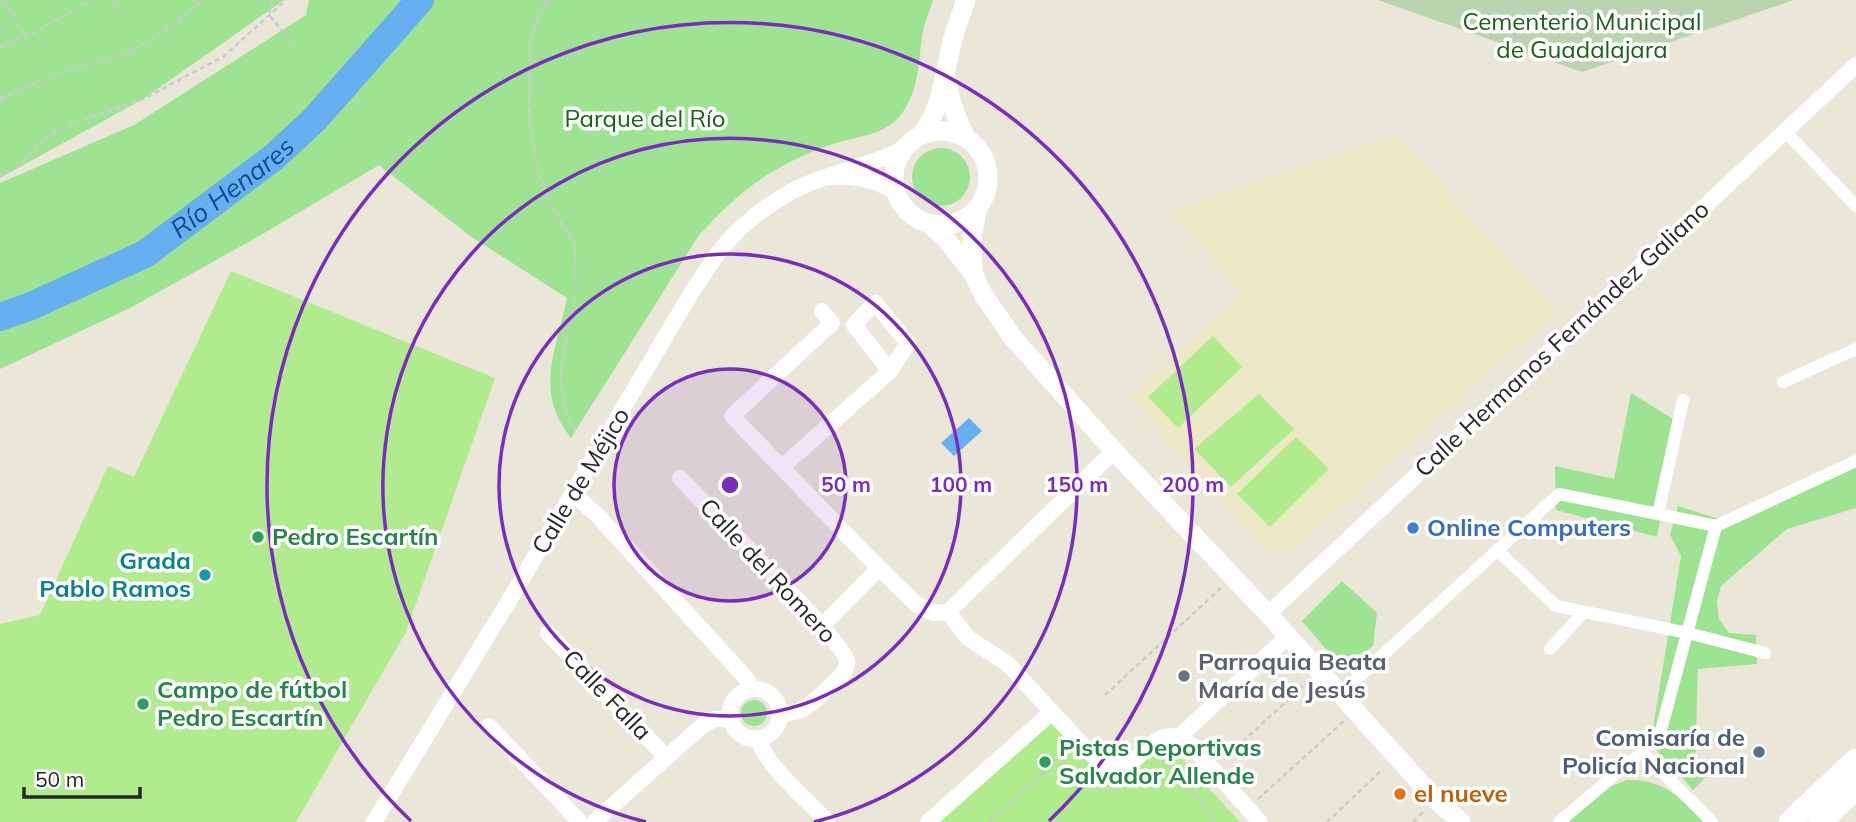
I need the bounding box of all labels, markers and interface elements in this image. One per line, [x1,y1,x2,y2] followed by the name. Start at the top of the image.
[1463,6,1701,64] park label: Cementerio Municipal de Guadalajara
[564,103,726,133] park label: Parque del Río
[164,130,301,245] water label: Río Henares
[1408,194,1715,483] street label: Calle Hermanos Fernández Galiano
[525,402,636,559] street label: Calle de Méjico
[821,471,871,497] text: 50 m
[930,471,992,497] text: 100 m
[1046,471,1108,497] text: 150 m
[1162,471,1224,497] text: 200 m
[718,473,742,497] centre of rings
[694,492,843,649] street label: Calle del Romero
[1427,512,1631,542] place label: Online Computers
[1405,520,1421,536] marker: Online Computers
[272,521,438,551] place label: Pedro Escartín
[250,529,266,545] marker: Pedro Escartín
[39,545,191,603] place label: Grada Pablo Ramos
[197,567,213,583] marker: Grada Pablo Ramos
[557,643,658,746] street label: Calle Falla
[1198,646,1387,704] place label: Parroquia Beata María de Jesús
[1176,668,1192,684] marker: Parroquia Beata María de Jesús
[157,674,347,732] place label: Campo de fútbol Pedro Escartín
[135,696,151,712] marker: Campo de fútbol Pedro Escartín
[1562,722,1745,780] place label: Comisaría de Policía Nacional
[1059,732,1261,790] place label: Pistas Deportivas Salvador Allende
[1751,744,1767,760] marker: Comisaría de Policía Nacional
[1037,754,1053,770] marker: Pistas Deportivas Salvador Allende
[24,756,140,800] scale bar
[35,766,84,792] text: 50 m
[1414,778,1508,808] place label: el nueve
[1392,786,1408,802] marker: el nueve

